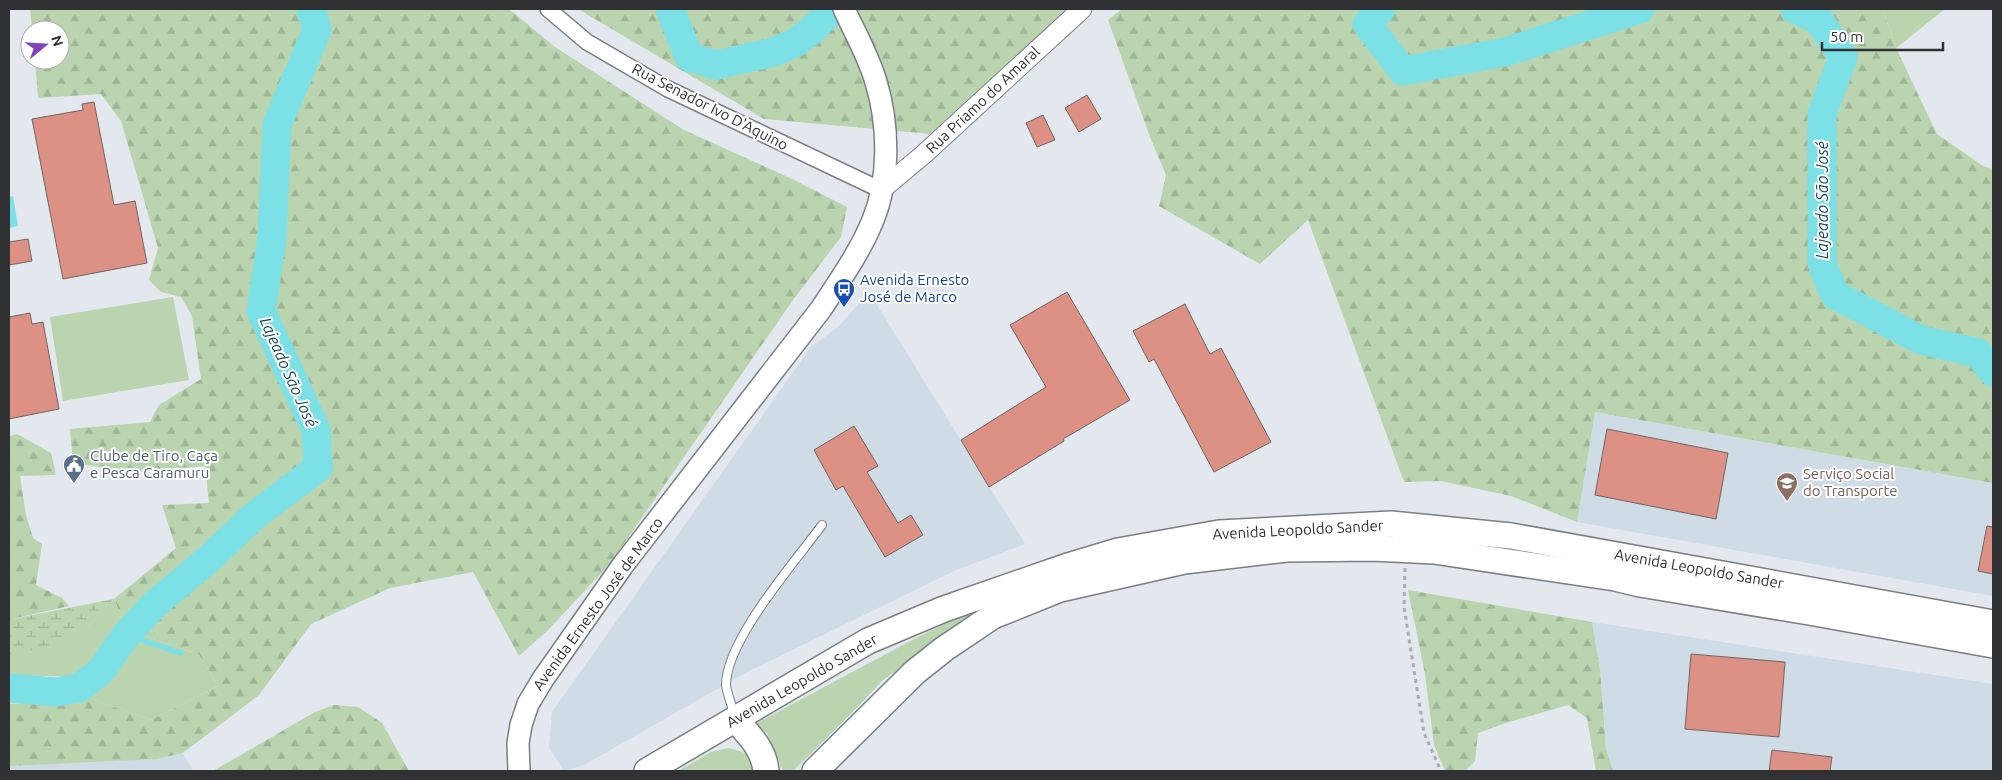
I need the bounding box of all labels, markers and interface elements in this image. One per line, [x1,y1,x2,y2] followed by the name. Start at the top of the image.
[20,20,70,70] north arrow
[1822,20,1943,52] scale bar
[1830,28,1863,45] text: 50 m
[48,34,67,48] text: N
[922,43,1043,157] street label: Rua Priamo do Amaral
[629,60,791,153] street label: Rua Senador Ivo D'Aquino
[1813,141,1831,259] water label: Lajeado São José
[860,271,969,305] place label: Avenida Ernesto José de Marco
[832,277,856,308] bus stop icon: Avenida Ernesto José de Marco
[257,314,321,430] water label: Lajeado São José
[90,447,218,481] place label: Clube de Tiro, Caça e Pesca Caramuru
[62,453,86,484] public building icon: Clube de Tiro, Caça e Pesca Caramuru
[1803,465,1898,499] place label: Serviço Social do Transporte
[1775,471,1799,502] school or university icon: Serviço Social do Transporte
[529,514,666,694] street label: Avenida Ernesto José de Marco
[1212,517,1384,542] street label: Avenida Leopoldo Sander
[1613,545,1785,592] street label: Avenida Leopoldo Sander
[723,630,880,731] street label: Avenida Leopoldo Sander

